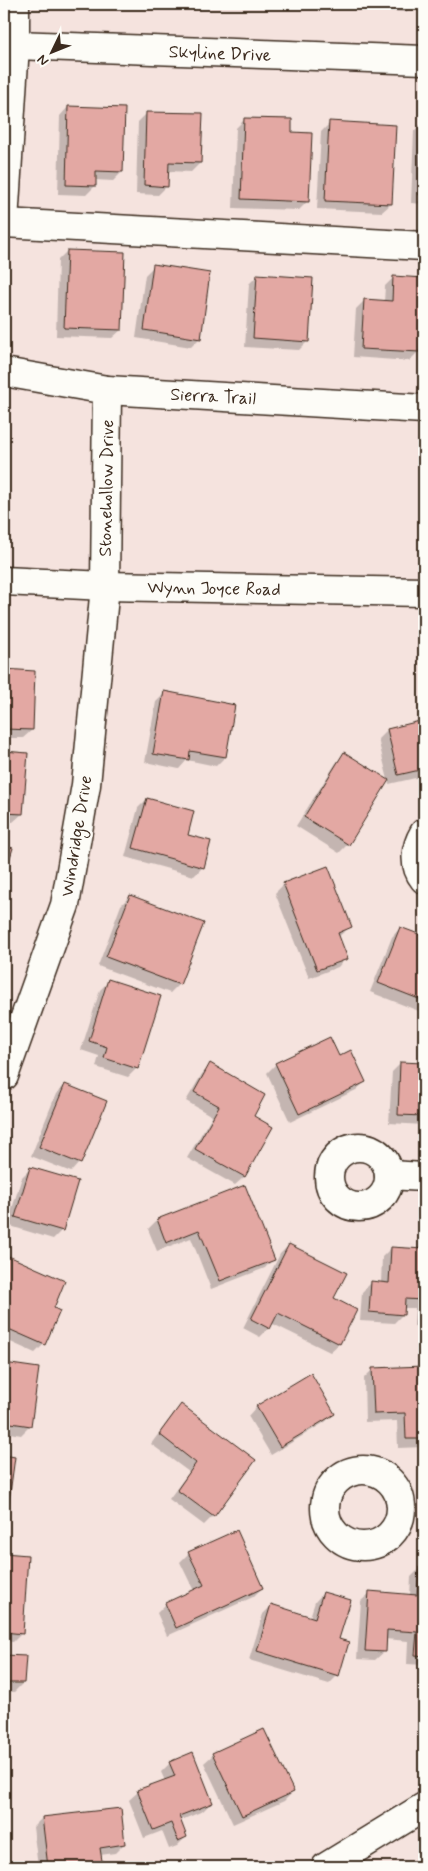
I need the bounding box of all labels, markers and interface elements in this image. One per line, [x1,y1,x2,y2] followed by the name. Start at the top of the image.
[28,28,78,78] north arrow
[168,40,272,68] street label: Skyline Drive
[33,51,53,70] text: N
[170,383,256,411] street label: Sierra Trail
[94,419,120,557] street label: Stonehollow Drive
[147,576,281,602] street label: Wynn Joyce Road
[56,774,99,899] street label: Windridge Drive

